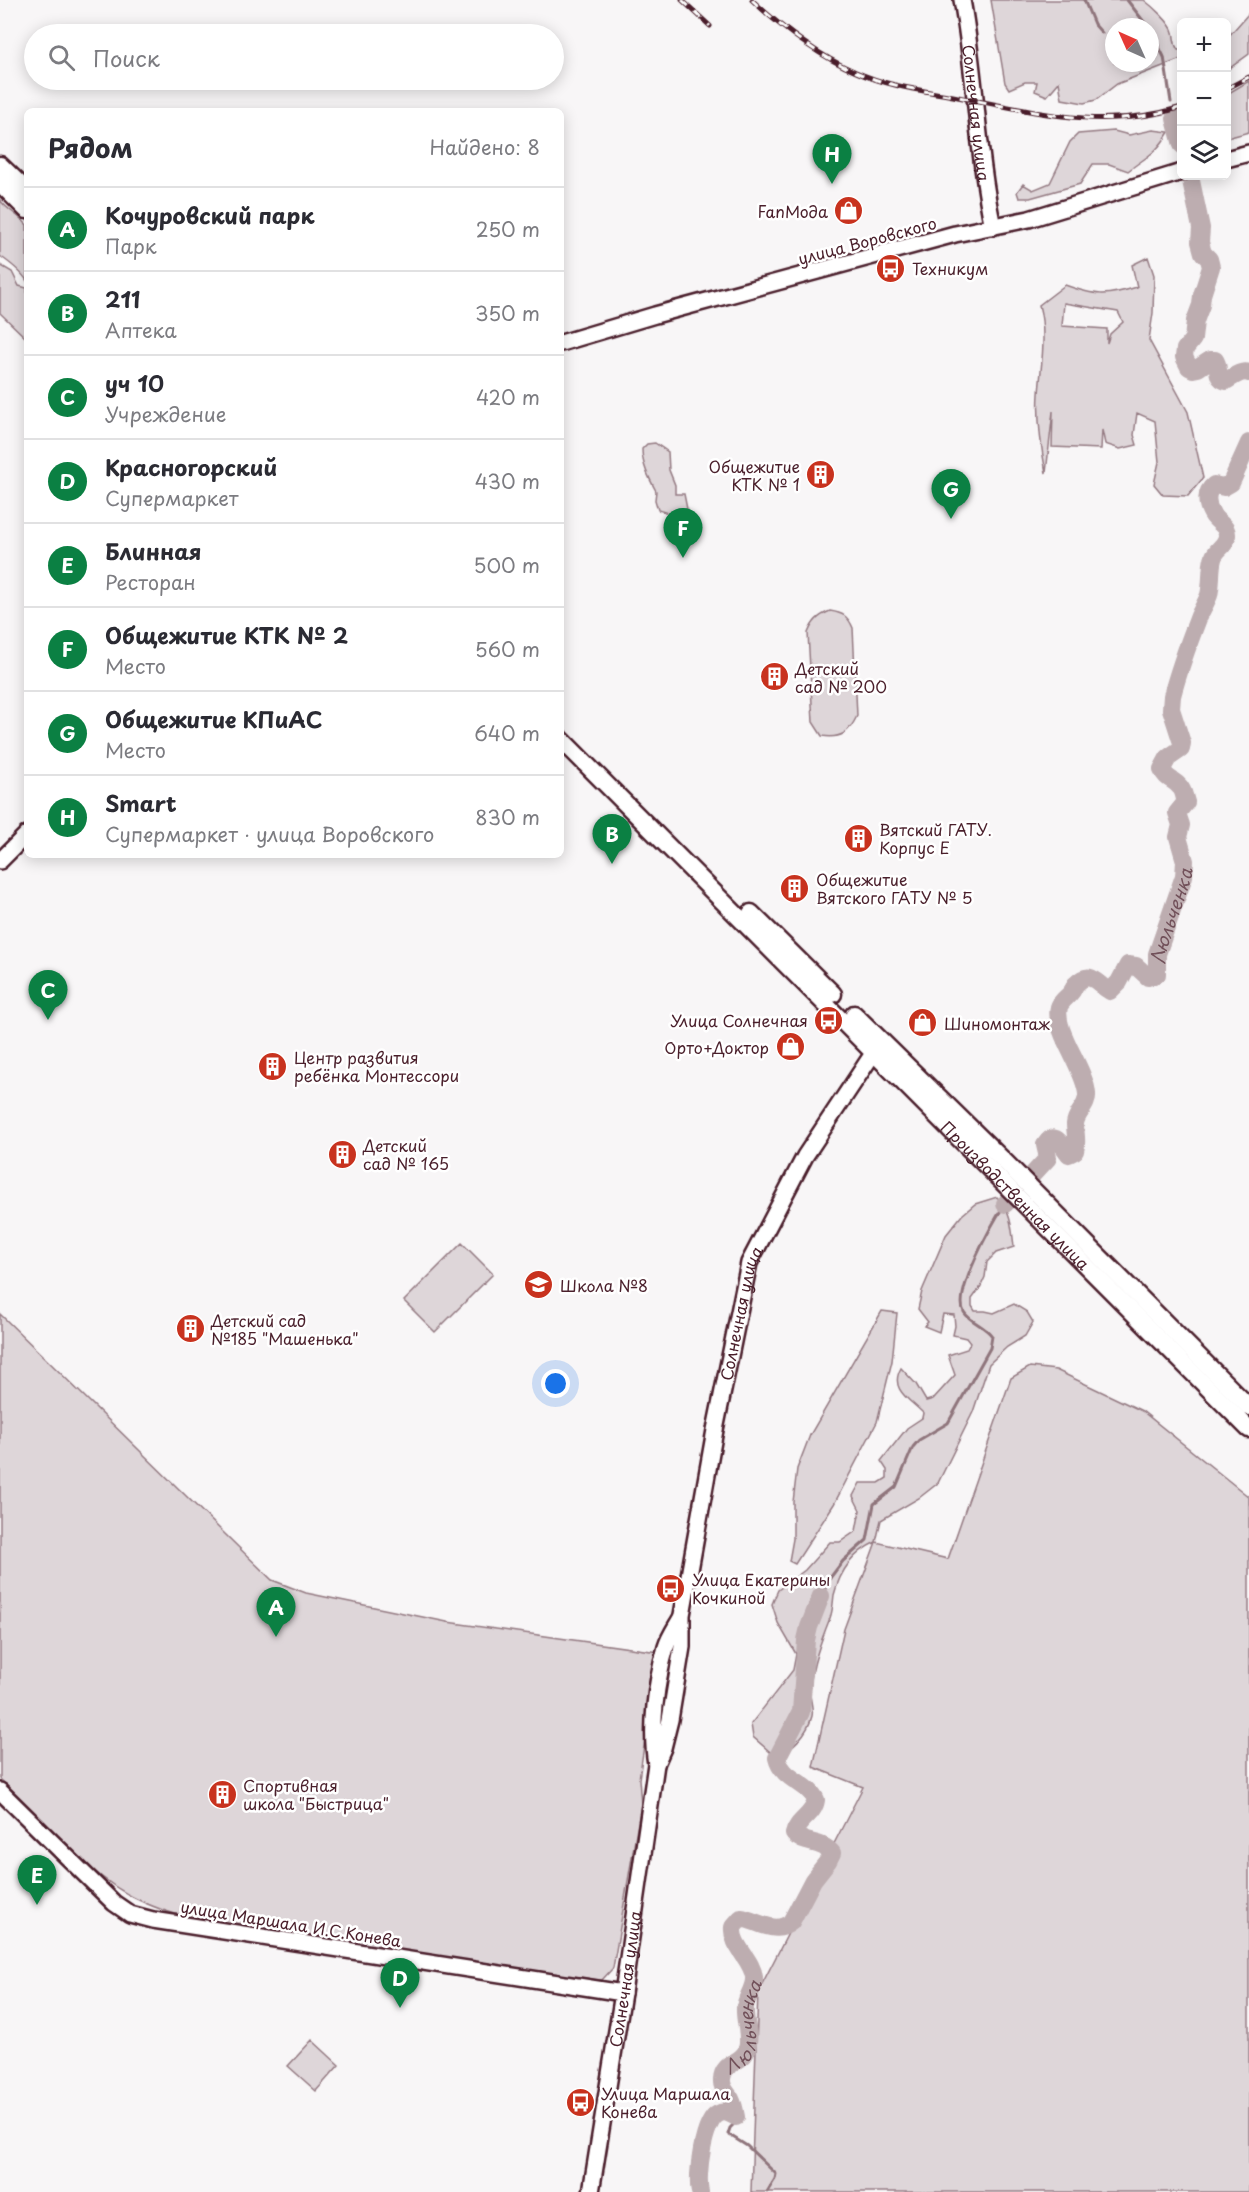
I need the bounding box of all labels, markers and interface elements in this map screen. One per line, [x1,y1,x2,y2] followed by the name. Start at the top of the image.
[1105,18,1159,72] north arrow
[1177,18,1231,180] map controls
[1177,18,1231,72] button: +
[24,24,564,90] search box
[45,41,78,74] icon: search
[93,41,160,74] text: Поиск
[957,43,997,183] street label: Солнечная улица
[1177,72,1231,126] button: −
[1177,126,1231,180] button: layers
[48,128,133,167] text: Рядом
[430,132,540,162] text: Найдено: 8
[812,134,852,184] pin: H
[833,195,865,227] shop icon: FanМода
[105,198,314,231] text: Кочуровский парк
[757,199,828,223] place label: FanМода
[795,210,939,270] street label: улица Воровского
[60,214,75,244] text: A
[476,214,540,244] text: 250 m
[105,231,157,261] text: Парк
[875,252,907,284] bus stop icon: Техникум
[912,256,988,280] place label: Техникум
[105,282,140,315] text: 211
[61,298,74,328] text: B
[475,298,540,328] text: 350 m
[105,315,177,345] text: Аптека
[105,366,164,399] text: уч 10
[60,382,75,412] text: C
[476,382,540,412] text: 420 m
[105,399,226,429] text: Учреждение
[105,450,277,483] text: Красногорский
[709,454,800,496] place label: Общежитие КТК № 1
[805,459,837,491] building icon: Общежитие КТК № 1
[60,466,75,496] text: D
[475,466,540,496] text: 430 m
[932,470,970,519] pin: G
[105,483,238,513] text: Супермаркет
[664,508,702,558] pin: F
[105,534,202,567] text: Блинная
[61,550,74,580] text: E
[473,550,540,580] text: 500 m
[105,567,196,597] text: Ресторан
[105,618,348,651] text: Общежитие КТК № 2
[62,634,73,664] text: F
[475,634,540,664] text: 560 m
[105,651,166,681] text: Место
[794,656,887,698] place label: Детский сад № 200
[758,661,790,693] building icon: Детский сад № 200
[105,702,322,735] text: Общежитие КПиАС
[59,718,76,748] text: G
[474,718,540,748] text: 640 m
[105,735,166,765] text: Место
[105,786,177,819] text: Smart
[60,802,75,832] text: H
[475,802,540,832] text: 830 m
[592,814,632,864] pin: B
[879,817,992,859] place label: Вятский ГАТУ. Корпус Е
[105,819,434,849] text: Супермаркет · улица Воровского
[842,822,874,854] building icon: Вятский ГАТУ. Корпус Е
[816,867,972,909] place label: Общежитие Вятского ГАТУ № 5
[1144,867,1198,964] water label: Люльченка
[779,872,811,904] building icon: Общежитие Вятского ГАТУ № 5
[28,970,68,1020] pin: C
[813,1004,845,1036] bus stop icon: Улица Солнечная
[907,1007,939,1039] shop icon: Шиномонтаж
[671,1008,808,1032] place label: Улица Солнечная
[944,1011,1050,1035] place label: Шиномонтаж
[774,1031,806,1063] shop icon: Орто+Доктор
[664,1035,769,1059] place label: Орто+Доктор
[294,1045,459,1087] place label: Центр развития ребёнка Монтессори
[257,1050,289,1082] building icon: Центр развития ребёнка Монтессори
[936,1115,1095,1275] street label: Производственная улица
[362,1133,449,1175] place label: Детский сад № 165
[326,1138,358,1170] building icon: Детский сад № 165
[713,1241,768,1383] street label: Солнечная улица
[523,1269,555,1301] school or university icon: Школа №8
[560,1273,648,1297] place label: Школа №8
[210,1308,359,1350] place label: Детский сад №185 "Машенька"
[174,1313,206,1345] building icon: Детский сад №185 "Машенька"
[541,1369,570,1398] your location
[692,1567,830,1609] place label: Улица Екатерины Кочкиной
[655,1572,687,1604] bus stop icon: Улица Екатерины Кочкиной
[256,1588,296,1637] pin: A
[243,1773,389,1815] place label: Спортивная школа "Быстрица"
[206,1778,238,1810] building icon: Спортивная школа "Быстрица"
[18,1856,57,1905] pin: E
[179,1894,403,1952] street label: улица Маршала И.С.Конева
[603,1909,647,2049] street label: Солнечная улица
[380,1958,420,2008] pin: D
[718,1976,768,2080] water label: Люльченка
[601,2081,730,2123] place label: Улица Маршала Конева
[564,2086,596,2118] bus stop icon: Улица Маршала Конева

